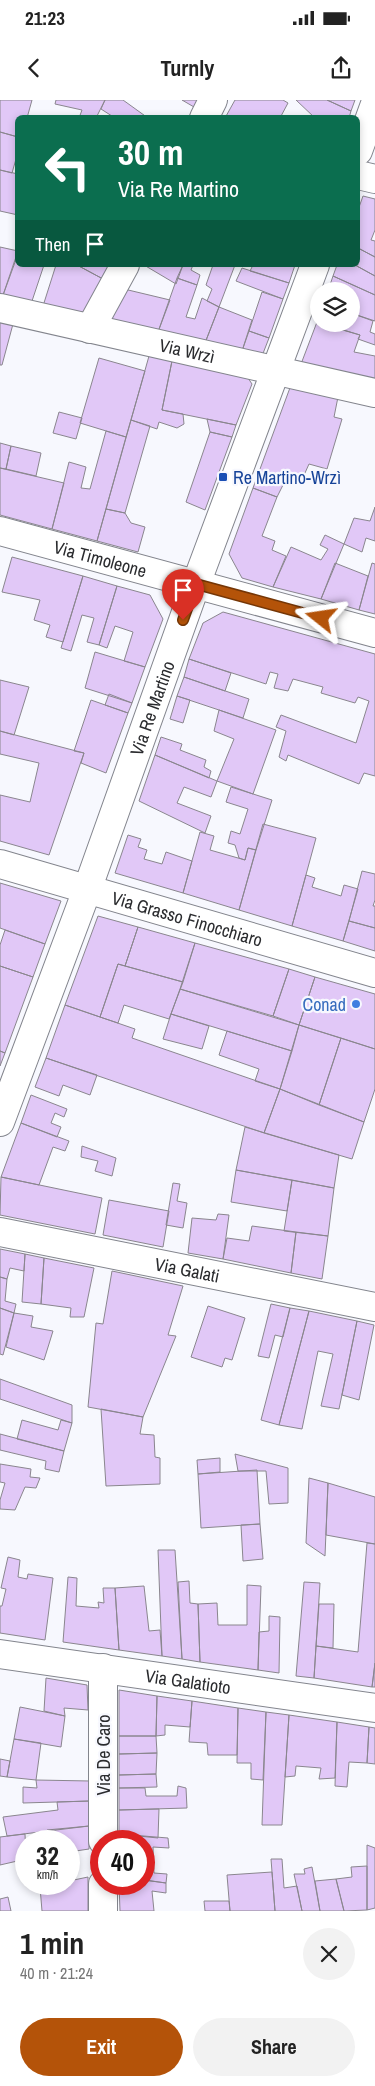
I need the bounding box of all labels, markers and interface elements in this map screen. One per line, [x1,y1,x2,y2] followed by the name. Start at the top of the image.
[25,5,65,31] text: 21:23
[161,53,214,83] text: Turnly
[20,54,48,82] icon: back
[327,54,355,82] icon: share
[118,129,183,176] text: 30 m
[35,135,100,200] icon: left
[118,174,239,204] text: Via Re Martino
[81,230,109,258] icon: arrive
[35,231,71,257] text: Then
[310,282,360,332] map controls
[310,282,360,332] button: layers
[157,332,217,369] street label: Via Wrzì
[233,465,341,490] place label: Re Martino-Wrzì
[217,471,229,483] marker: Re Martino-Wrzì
[51,534,150,583] street label: Via Timoleone
[162,569,204,620] pin
[169,576,197,604] icon: arrive
[294,591,346,643] position arrow
[123,657,180,759] street label: Via Re Martino
[109,885,266,952] street label: Via Grasso Finocchiaro
[303,992,346,1017] place label: Conad
[350,998,362,1010] marker: Conad
[153,1251,222,1288] street label: Via Galati
[144,1663,232,1700] street label: Via Galatioto
[91,1715,116,1795] street label: Via De Caro
[90,1830,155,1895] speed limit sign: 40
[36,1839,59,1873] text: 32
[37,1867,58,1883] text: km/h
[20,1923,84,1963] text: 1 min
[303,1928,355,1980] button: close
[20,1962,93,1984] text: 40 m · 21:24
[20,2018,183,2076] button: Exit
[193,2018,355,2076] button: Share

